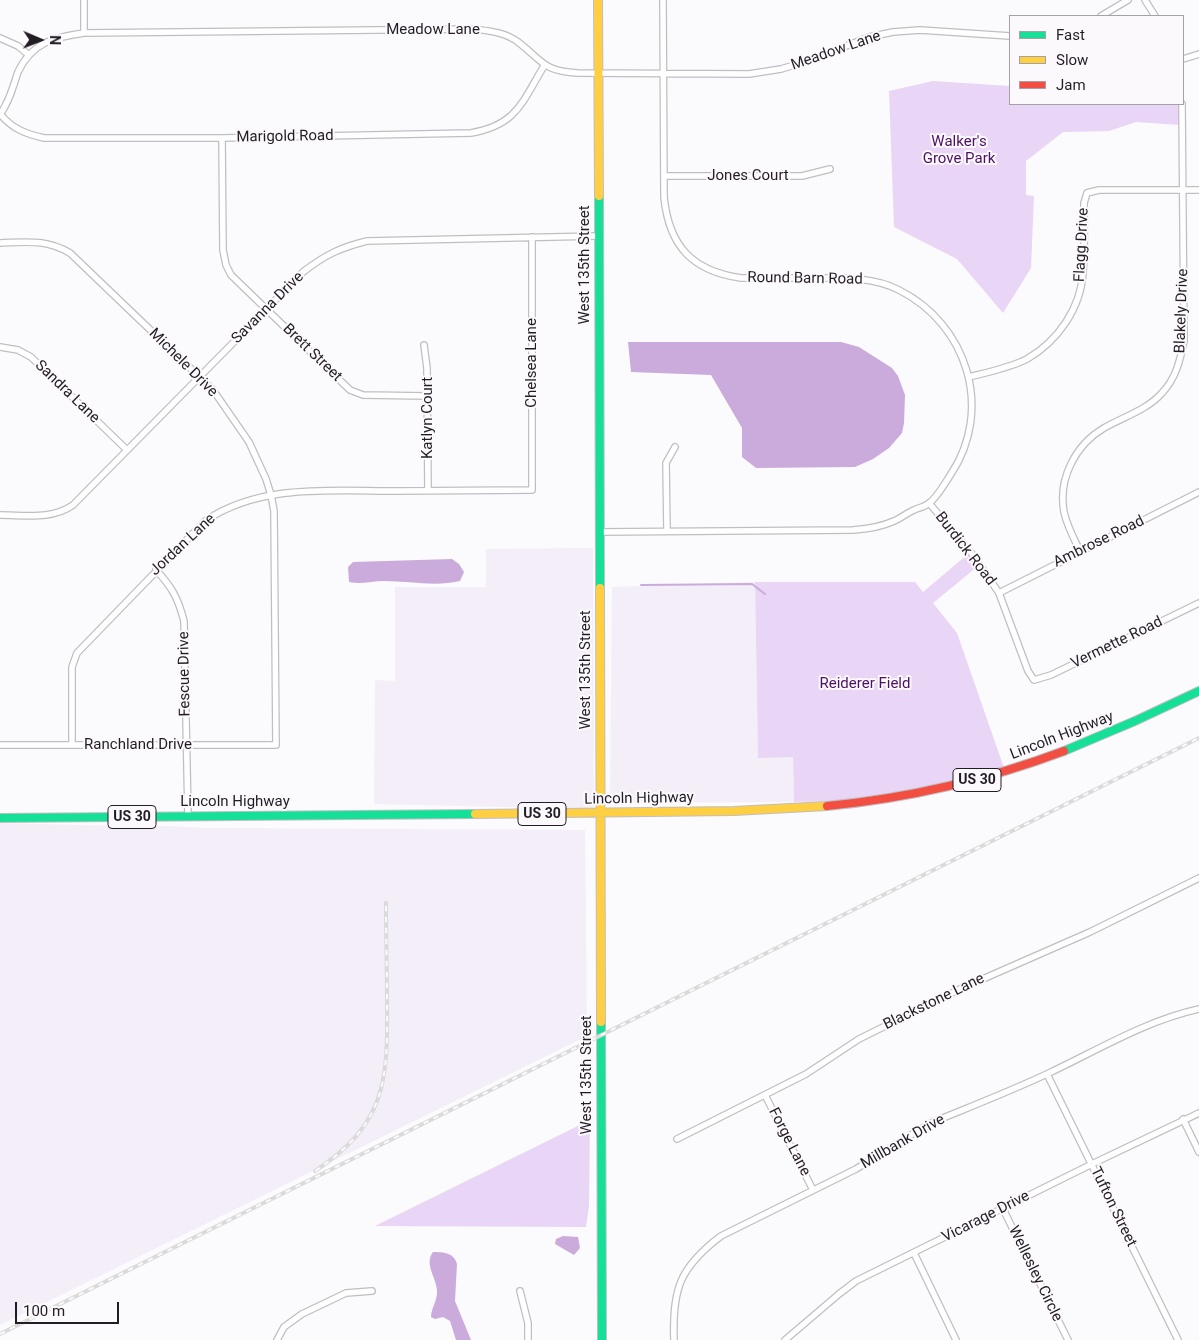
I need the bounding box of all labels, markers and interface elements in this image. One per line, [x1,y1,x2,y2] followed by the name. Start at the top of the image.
[15,15,65,65] north arrow
[1009,15,1184,105] legend
[386,21,480,39] street label: Meadow Lane
[1056,26,1085,44] text: Fast
[789,27,883,75] street label: Meadow Lane
[47,35,63,45] text: N
[1056,51,1088,69] text: Slow
[1056,76,1086,94] text: Jam
[236,127,334,147] street label: Marigold Road
[923,133,995,168] park label: Walker's Grove Park
[707,167,789,185] street label: Jones Court
[576,205,594,325] street label: West 135th Street
[1071,207,1093,283] street label: Flagg Drive
[228,268,308,348] street label: Savanna Drive
[1172,268,1192,354] street label: Blakely Drive
[747,269,863,289] street label: Round Barn Road
[523,318,541,408] street label: Chelsea Lane
[279,320,345,386] street label: Brett Street
[145,325,221,401] street label: Michele Drive
[31,357,103,427] street label: Sandra Lane
[419,377,437,459] street label: Katlyn Court
[931,509,999,589] street label: Burdick Road
[147,510,219,580] street label: Jordan Lane
[1051,512,1147,572] street label: Ambrose Road
[577,610,595,730] street label: West 135th Street
[1068,613,1166,673] street label: Vermette Road
[175,631,195,717] street label: Fescue Drive
[820,675,910,693] park label: Reiderer Field
[1008,708,1116,764] street label: Lincoln Highway
[84,736,192,754] street label: Ranchland Drive
[953,768,1001,792] road number: US 30
[584,789,694,809] street label: Lincoln Highway
[180,793,290,811] street label: Lincoln Highway
[518,802,566,826] road number: US 30
[108,806,156,829] road number: US 30
[881,970,987,1034] street label: Blackstone Lane
[578,1015,596,1135] street label: West 135th Street
[764,1105,814,1179] street label: Forge Lane
[858,1111,948,1173] street label: Millbank Drive
[1086,1164,1140,1250] street label: Tufton Street
[939,1187,1033,1247] street label: Vicarage Drive
[1004,1223,1066,1325] street label: Wellesley Circle
[18,1292,121,1324] scale bar
[23,1302,65,1320] text: 100 m

